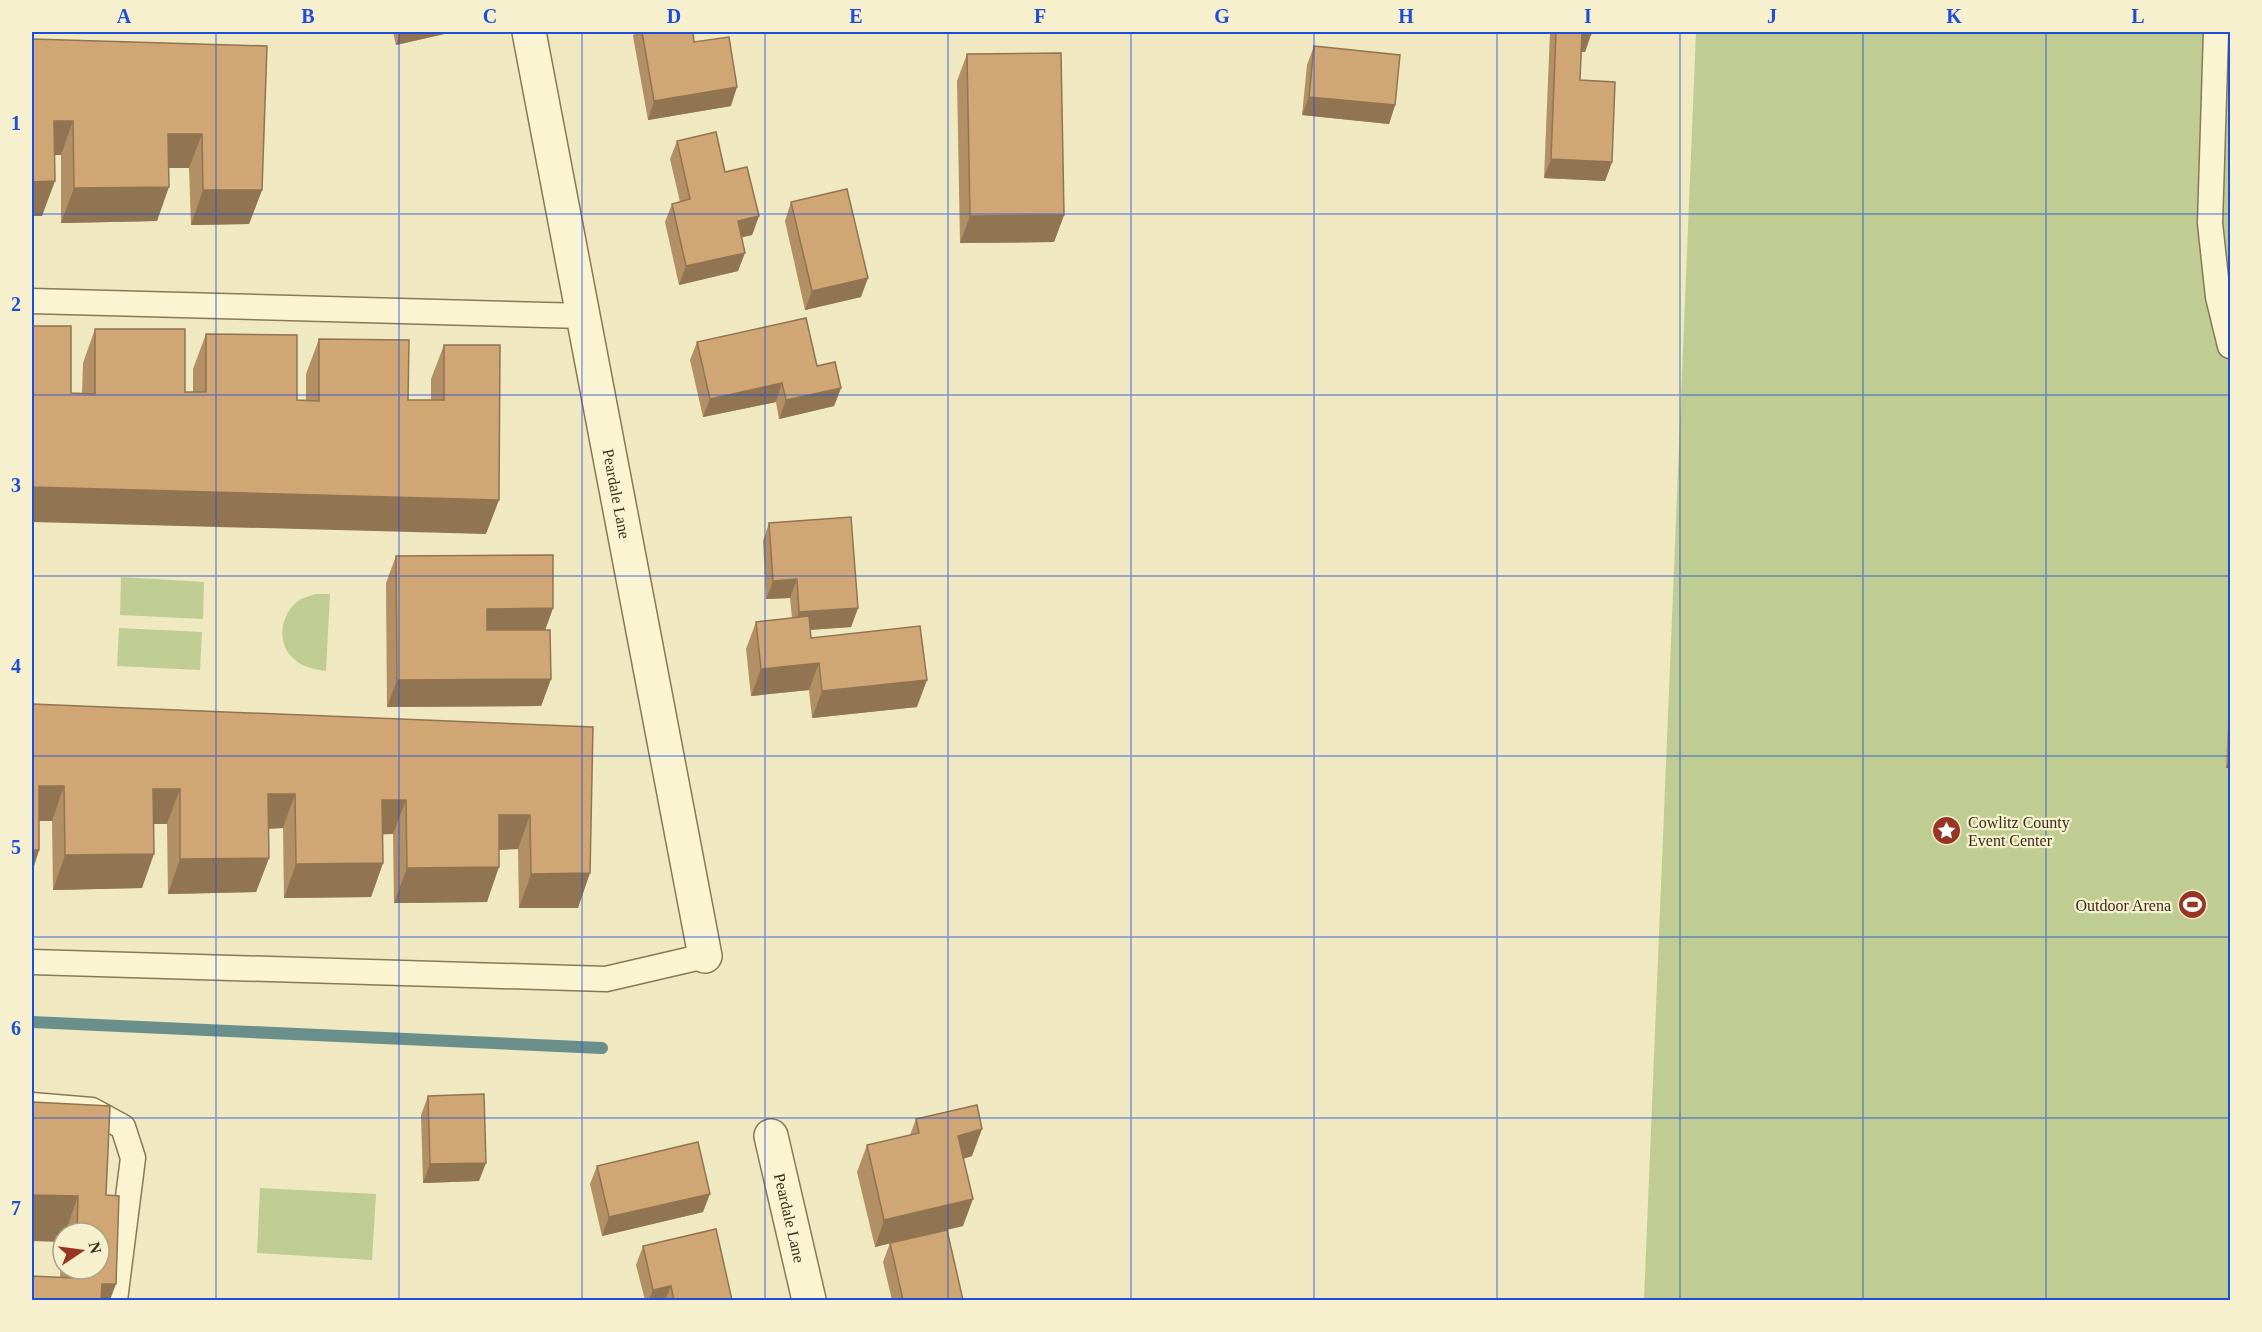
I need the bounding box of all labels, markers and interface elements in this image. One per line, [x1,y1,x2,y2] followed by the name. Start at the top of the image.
[117,5,132,27] text: A
[301,5,315,27] text: B
[483,5,497,27] text: C
[667,5,681,27] text: D
[849,5,863,27] text: E
[1034,5,1046,27] text: F
[1214,5,1230,27] text: G
[1398,5,1414,27] text: H
[1584,5,1592,27] text: I
[1767,5,1777,27] text: J
[1946,5,1962,27] text: K
[2131,5,2145,27] text: L
[11,112,21,134] text: 1
[11,293,21,315] text: 2
[600,447,634,540] street label: Peardale Lane
[11,474,21,496] text: 3
[11,655,21,677] text: 4
[1968,814,2070,849] place label: Cowlitz County Event Center
[1931,815,1963,847] place icon: Cowlitz County Event Center
[11,836,21,858] text: 5
[2176,889,2208,921] sports icon: Outdoor Arena
[2075,897,2171,914] place label: Outdoor Arena
[11,1017,21,1039] text: 6
[771,1172,809,1264] street label: Peardale Lane
[11,1197,21,1219] text: 7
[51,1221,111,1281] north arrow
[86,1240,105,1256] text: N

